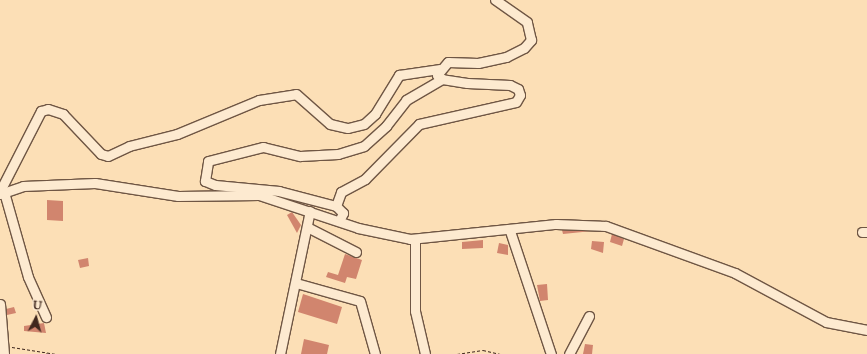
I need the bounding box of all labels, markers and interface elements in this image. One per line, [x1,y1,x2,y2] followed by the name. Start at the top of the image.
[16,298,56,338] north arrow
[32,299,43,313] text: U

